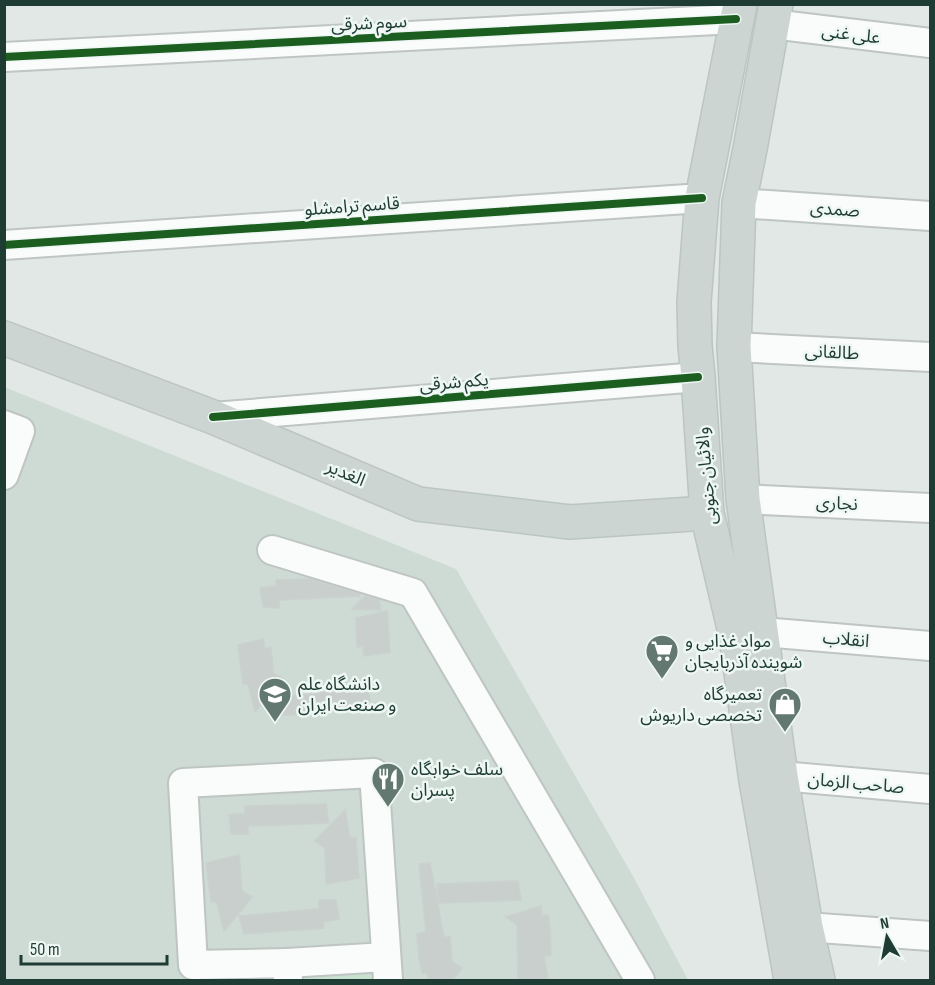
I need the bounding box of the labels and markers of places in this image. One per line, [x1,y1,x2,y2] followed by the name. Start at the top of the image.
[685,631,802,673] place label: مواد غذایی و شوینده آذربایجان
[644,633,680,680] supermarket icon: مواد غذایی و شوینده آذربایجان
[298,674,396,716] place label: دانشگاه علم و صنعت ایران
[257,676,293,723] school or university icon: دانشگاه علم و صنعت ایران
[640,684,762,726] place label: تعمیرگاه تخصصی داریوش
[767,686,803,733] shop icon: تعمیرگاه تخصصی داریوش
[411,759,503,801] place label: سلف خوابگاه پسران
[370,761,406,808] restaurant icon: سلف خوابگاه پسران

